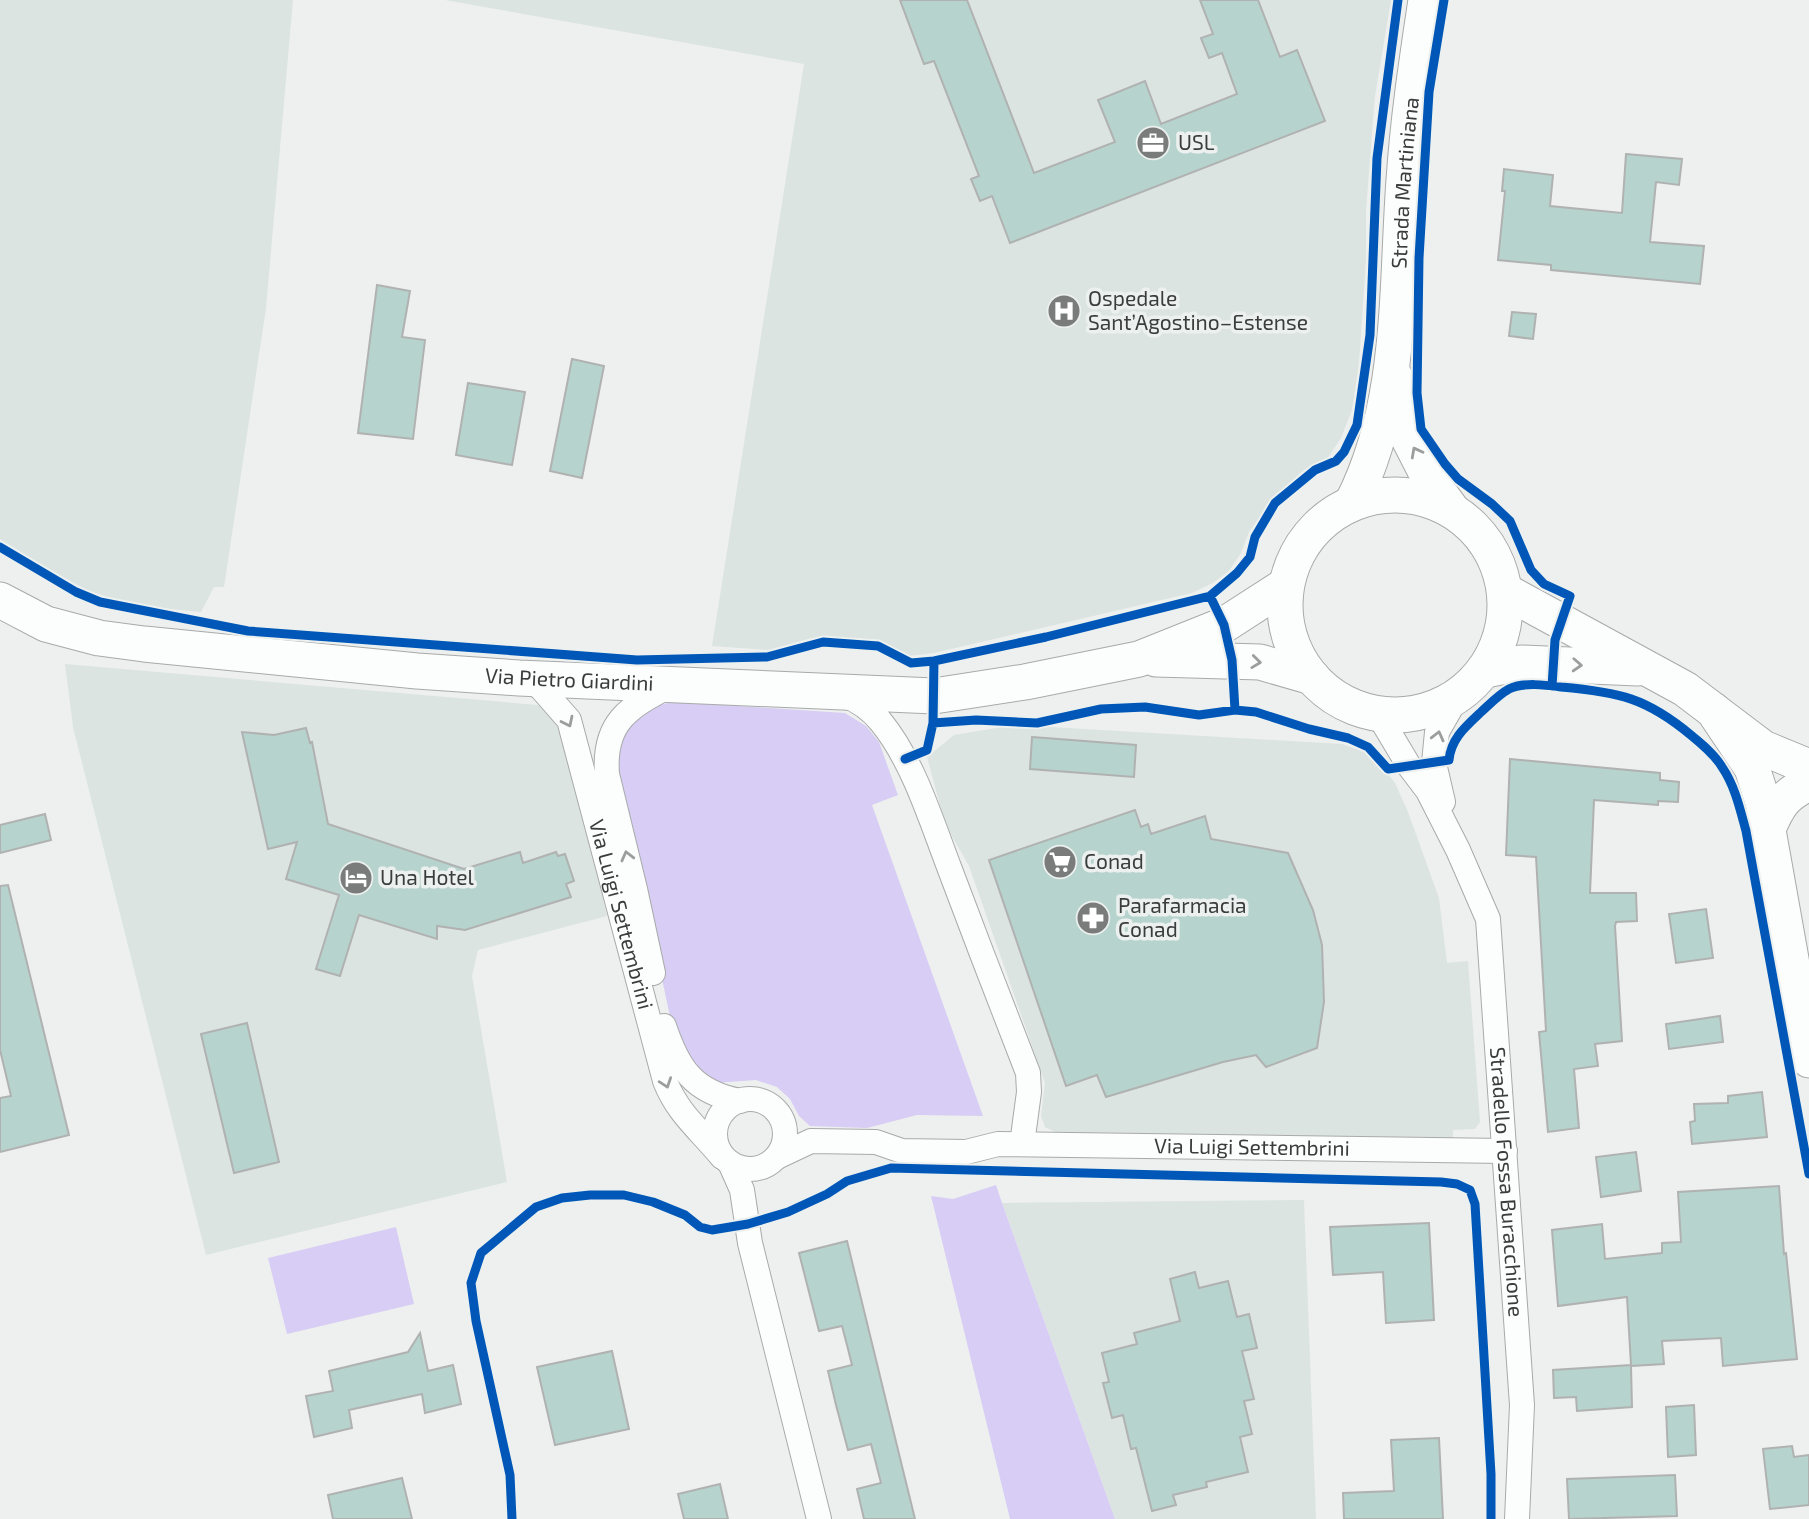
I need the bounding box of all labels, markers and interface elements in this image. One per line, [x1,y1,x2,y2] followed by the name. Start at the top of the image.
[1385,95,1423,269] street label: Strada Martiniana
[1134,124,1172,162] office icon: USL
[1178,129,1215,154] place label: USL
[1088,285,1308,334] place label: Ospedale Sant’Agostino–Estense
[1045,292,1083,330] hospital icon: Ospedale Sant’Agostino–Estense
[1411,447,1424,460] one-way arrow
[1250,655,1262,670] one-way arrow
[1572,657,1583,672] one-way arrow
[484,662,654,695] street label: Via Pietro Giardini
[560,715,574,727] one-way arrow
[1430,731,1444,743] one-way arrow
[585,816,659,1012] street label: Via Luigi Settembrini
[1041,843,1079,881] supermarket icon: Conad
[1084,848,1144,873] place label: Conad
[621,850,635,862] one-way arrow
[337,859,375,897] hotel icon: Una Hotel
[380,864,475,889] place label: Una Hotel
[1118,892,1247,941] place label: Parafarmacia Conad
[1074,899,1112,937] pharmacy icon: Parafarmacia Conad
[1486,1046,1530,1318] street label: Stradello Fossa Buracchione
[658,1076,672,1088] one-way arrow
[1154,1132,1350,1160] street label: Via Luigi Settembrini

